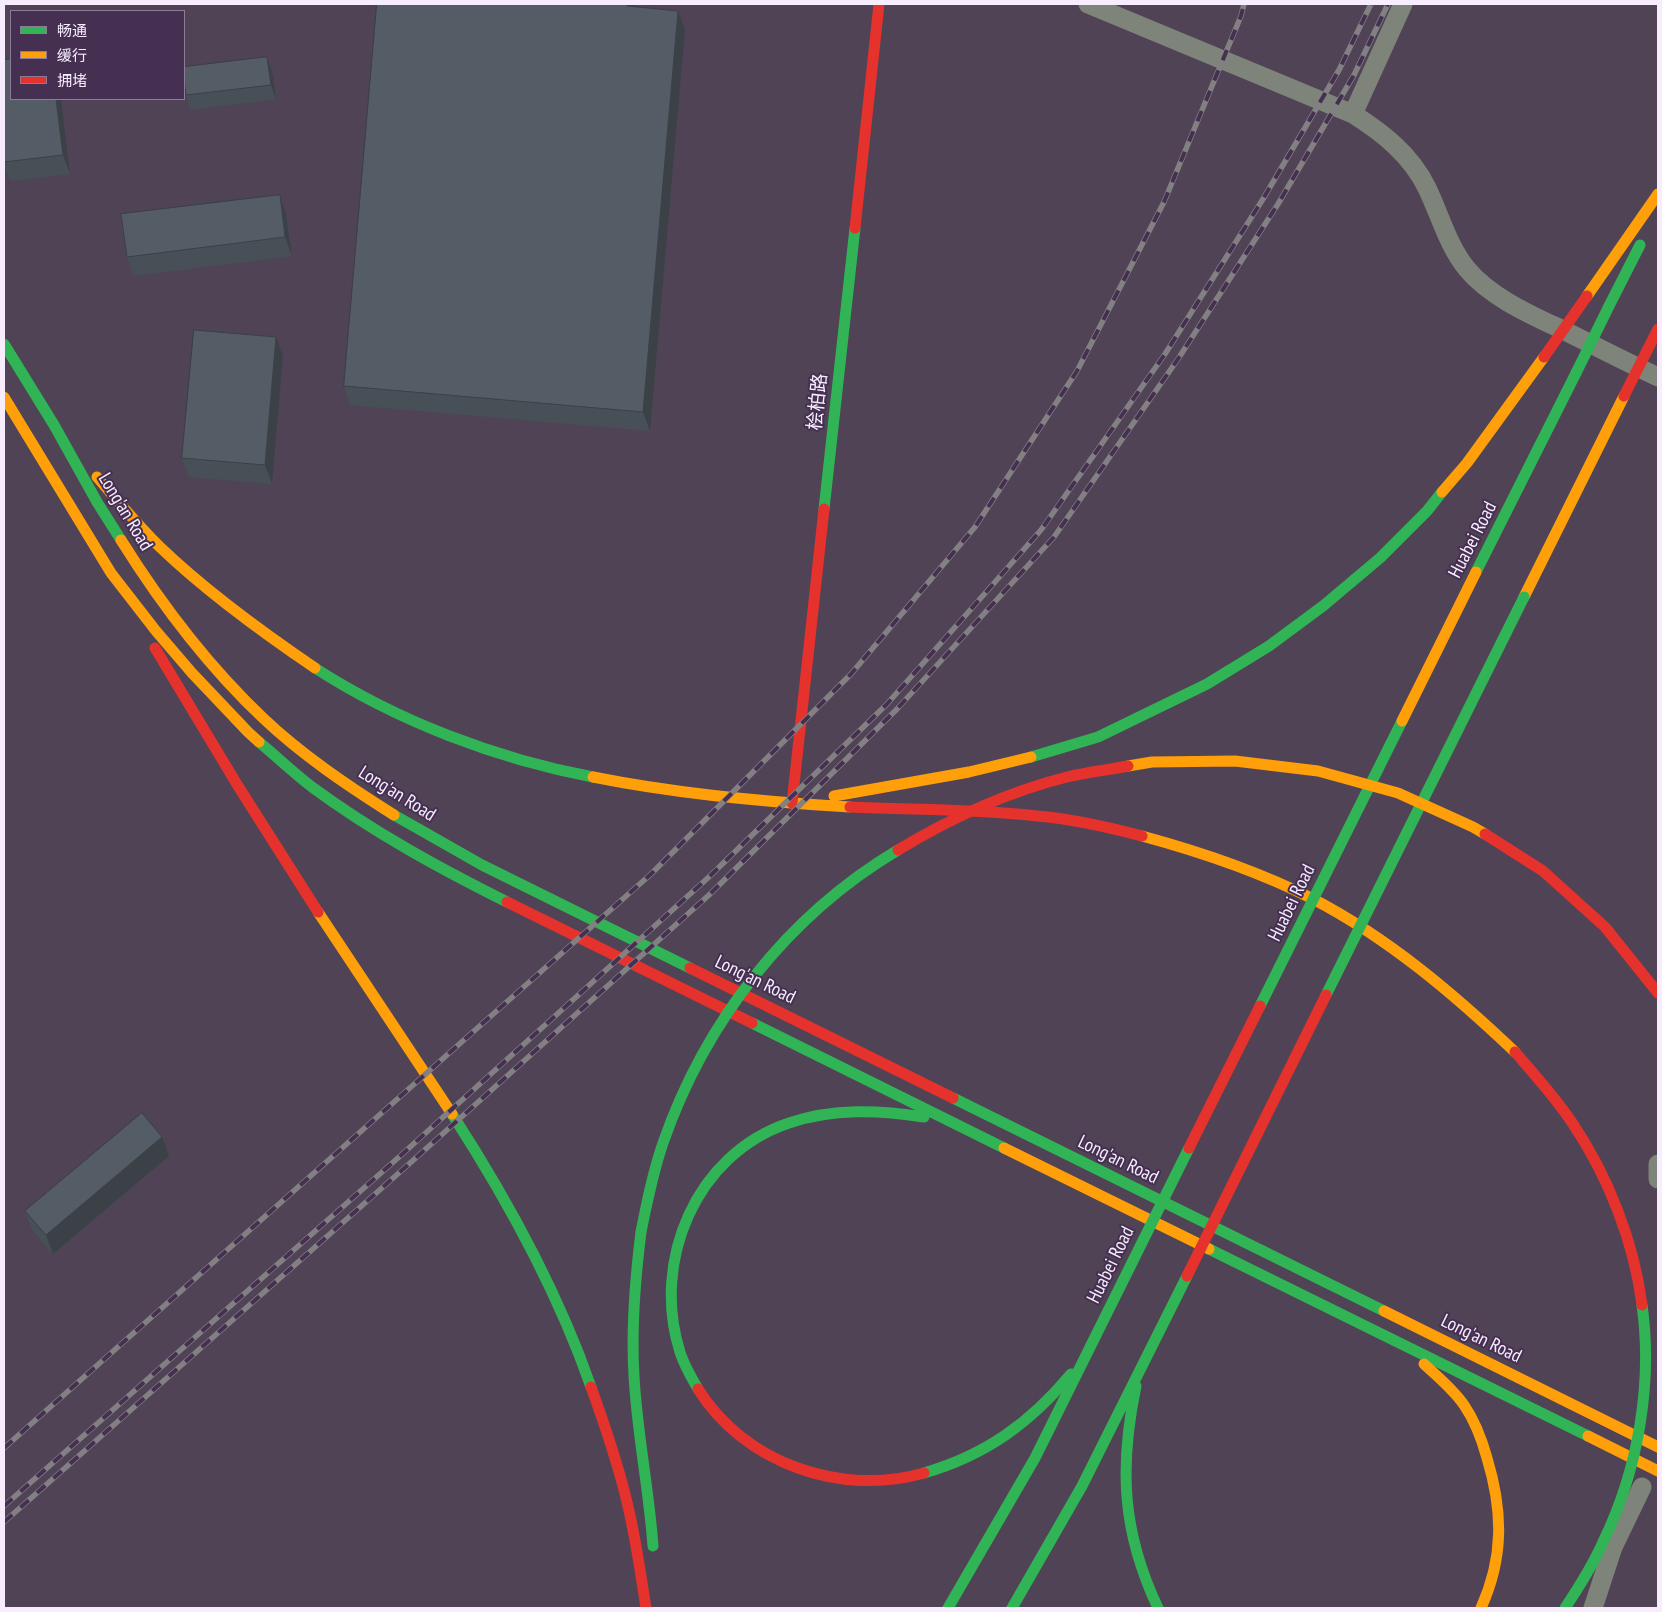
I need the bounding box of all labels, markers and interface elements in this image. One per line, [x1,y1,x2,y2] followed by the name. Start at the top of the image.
[10,10,185,100] legend
[57,21,87,40] text: 畅通
[57,46,87,65] text: 缓行
[57,71,87,90] text: 拥堵
[804,372,832,432] street label: 桧柏路
[93,469,157,555] street label: Long'an Road
[1444,498,1502,582] street label: Huabei Road
[354,761,440,827] street label: Long'an Road
[1264,861,1320,945] street label: Huabei Road
[711,951,799,1009] street label: Long'an Road
[1074,1131,1162,1189] street label: Long'an Road
[1083,1223,1139,1307] street label: Huabei Road
[1437,1310,1525,1368] street label: Long'an Road

